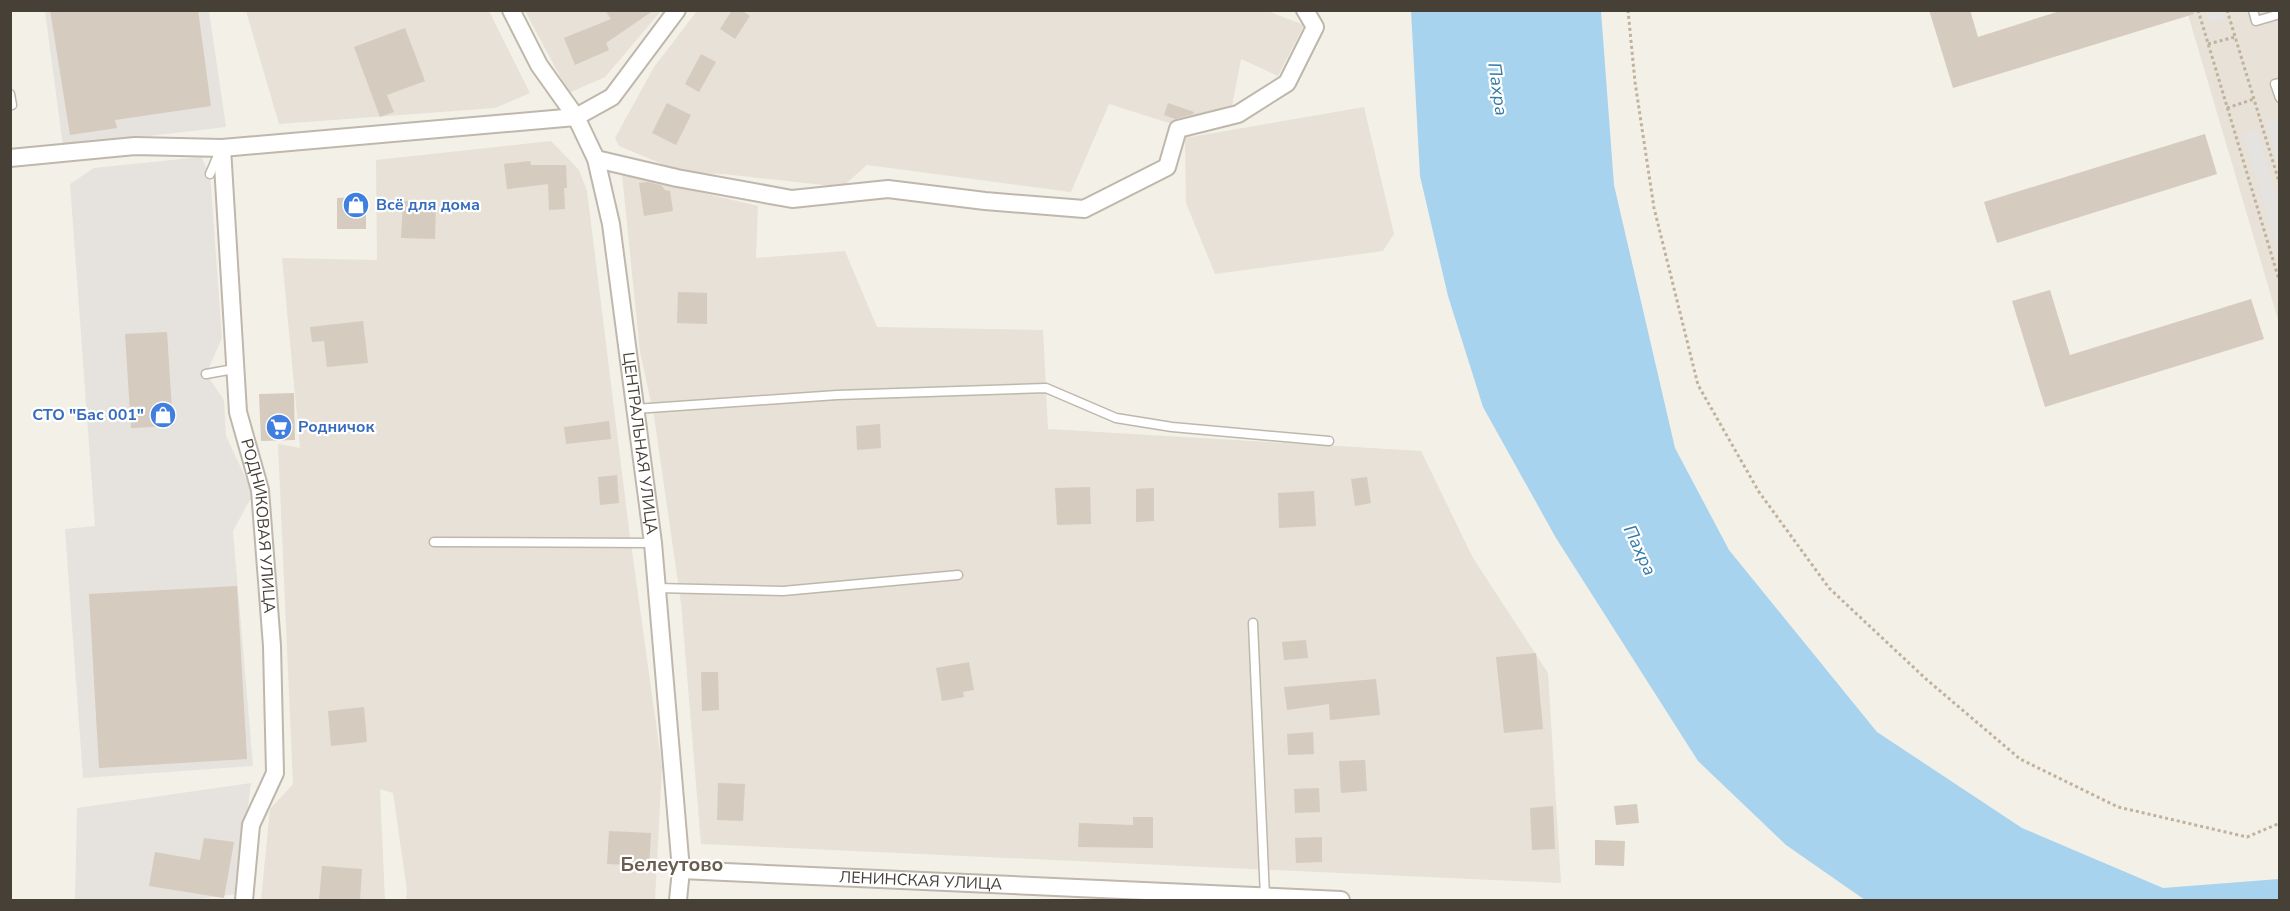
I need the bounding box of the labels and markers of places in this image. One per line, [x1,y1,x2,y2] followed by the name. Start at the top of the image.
[341,190,371,220] shop icon: Всё для дома
[376,194,480,216] place label: Всё для дома
[148,400,178,430] shop icon: СТО "Бас 001"
[32,404,144,426] place label: СТО "Бас 001"
[264,412,294,442] supermarket icon: Родничок
[298,416,375,438] place label: Родничок

